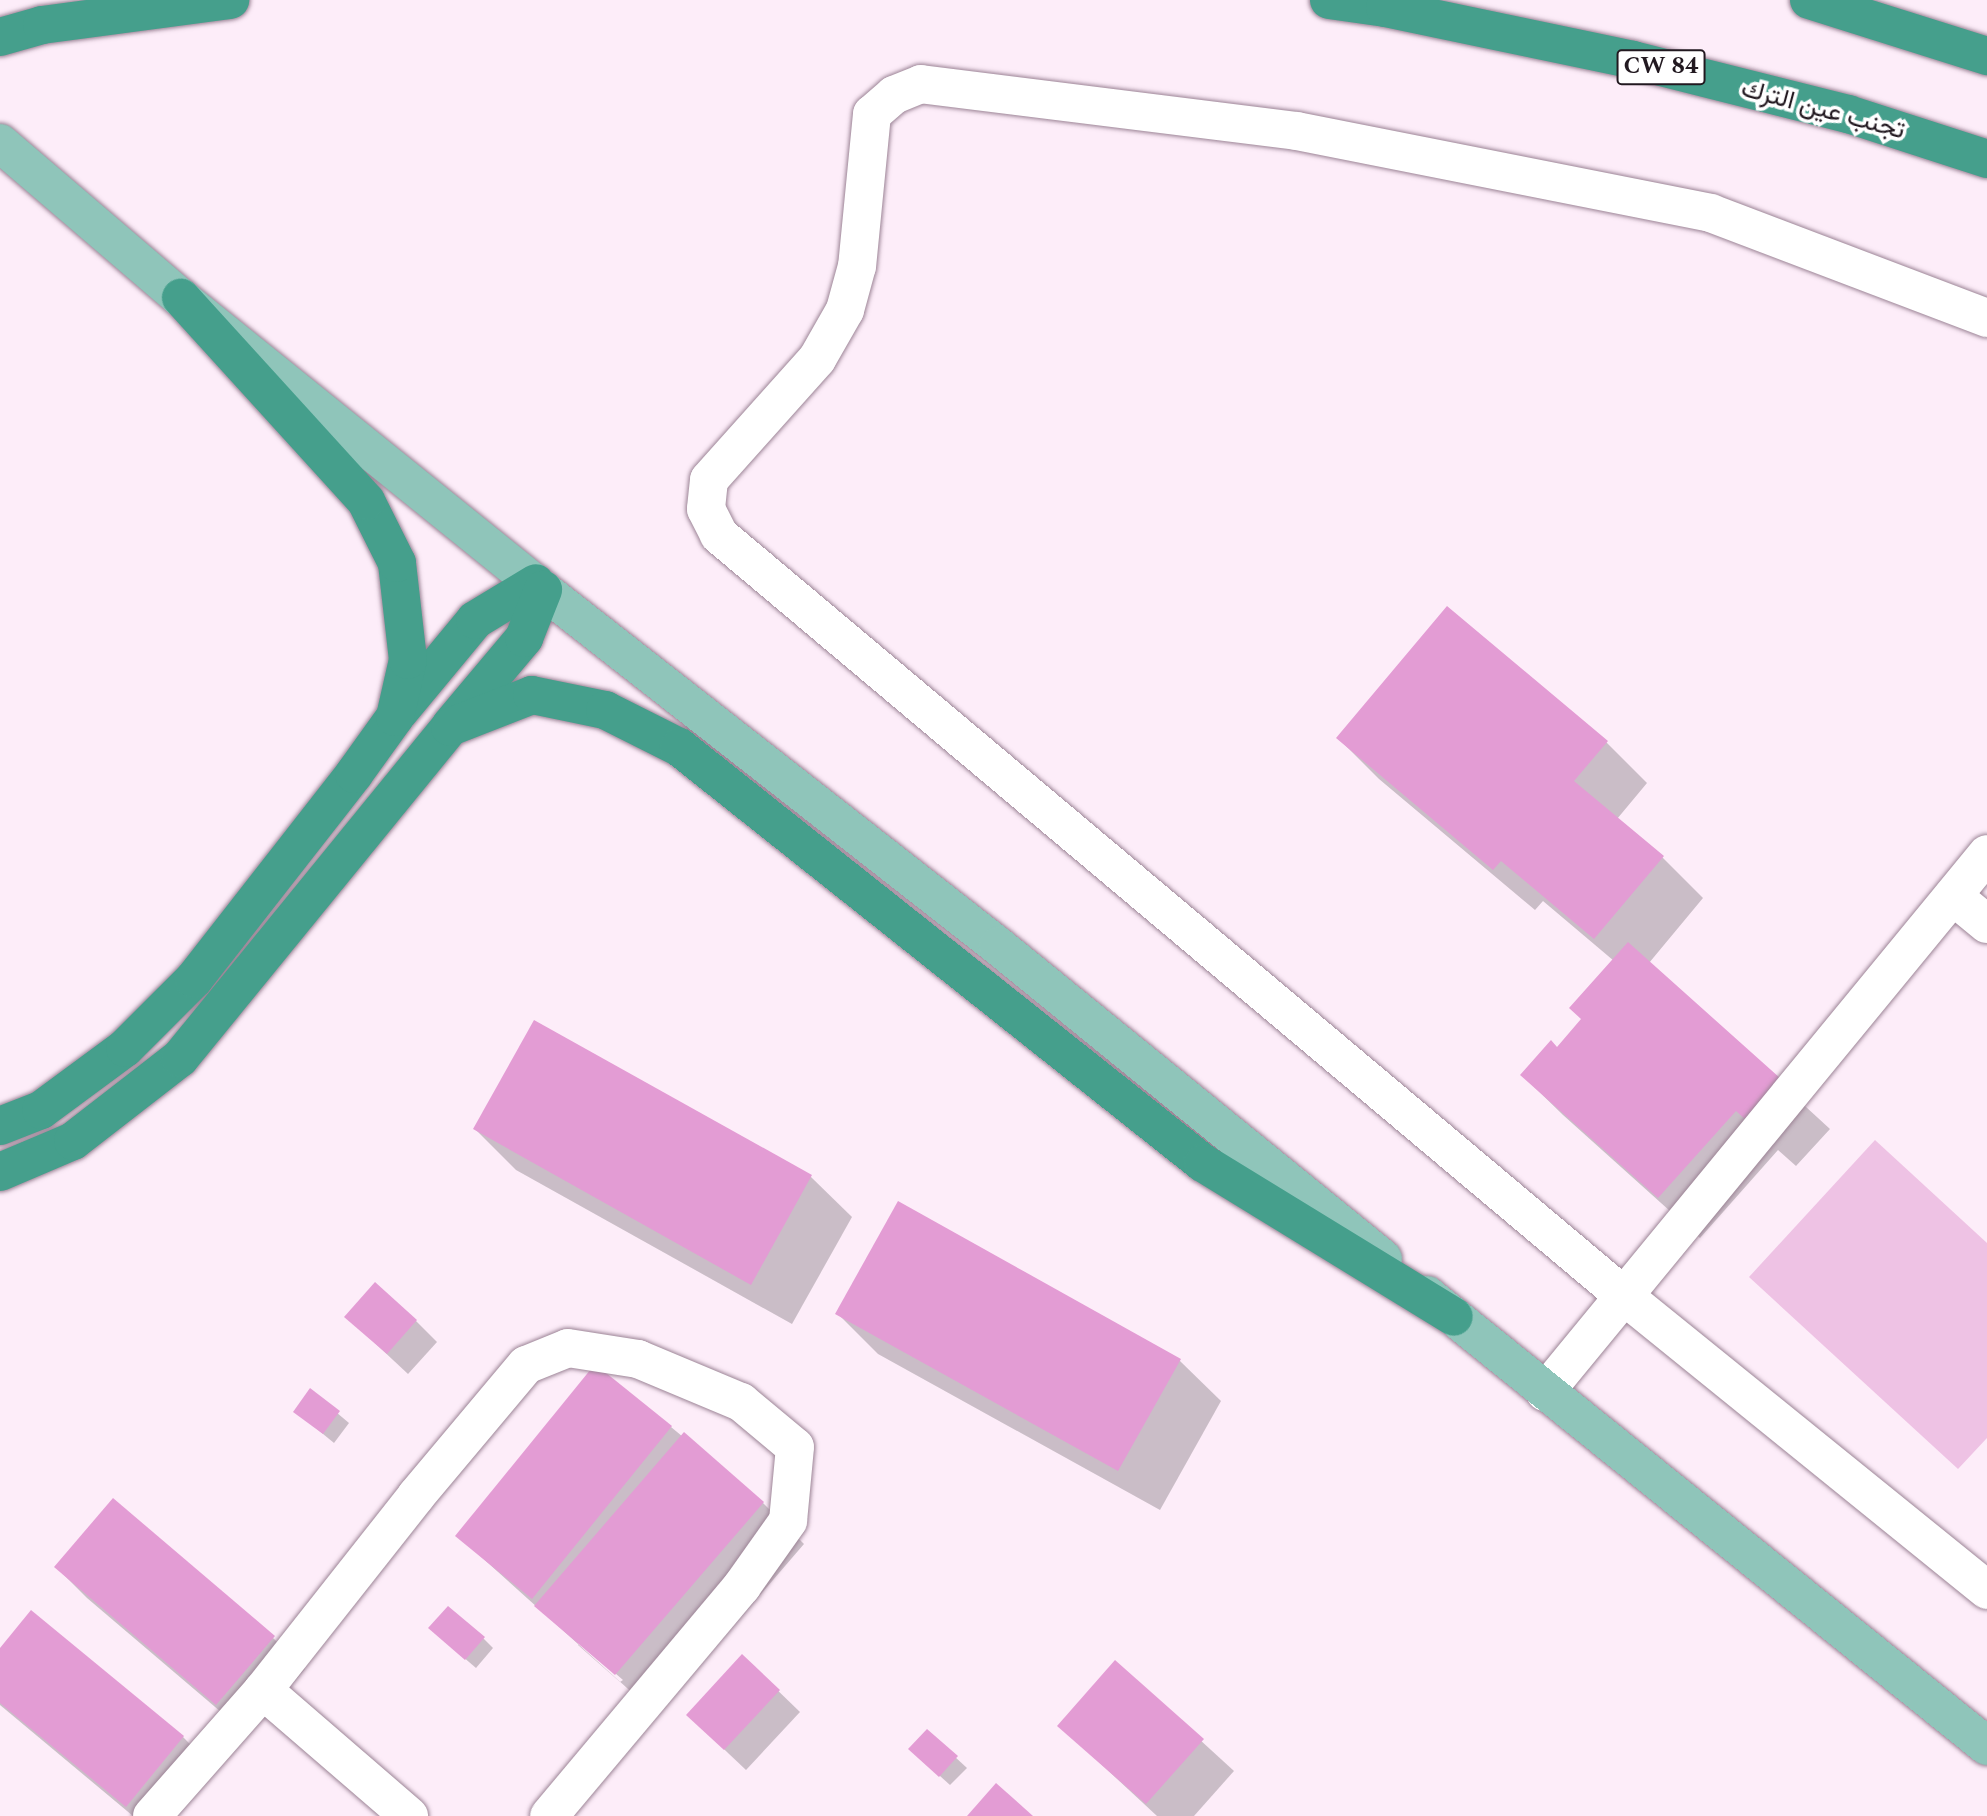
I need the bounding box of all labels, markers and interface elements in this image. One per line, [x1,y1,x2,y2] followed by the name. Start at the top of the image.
[1616,46,1706,88] road number: CW 84
[1738,73,1908,147] street label: تجنب عين الترك

